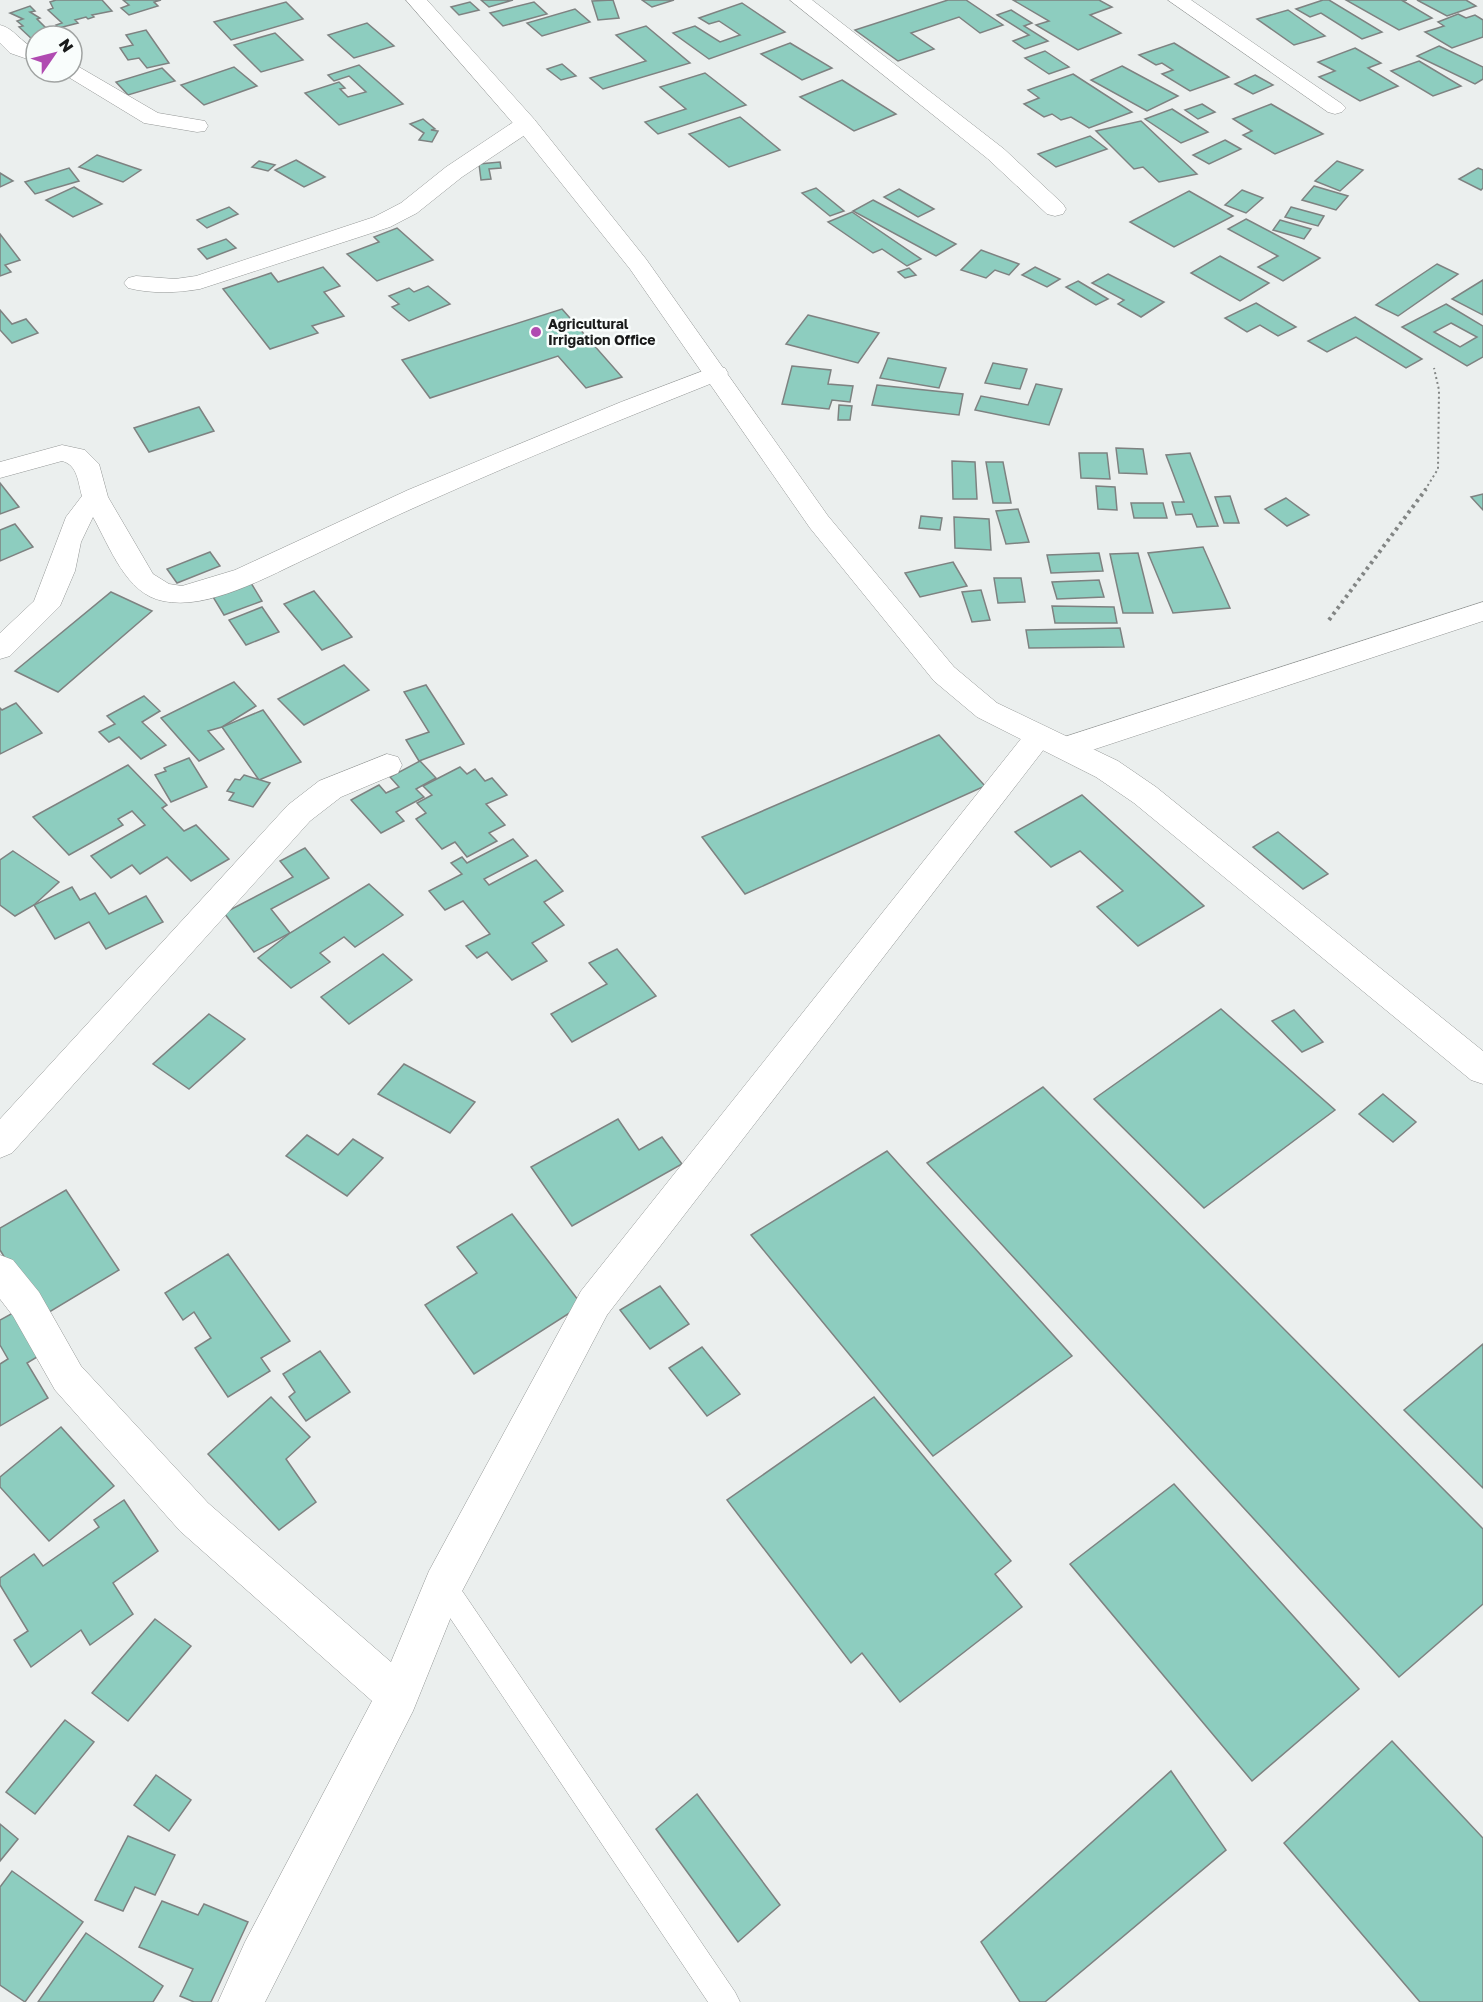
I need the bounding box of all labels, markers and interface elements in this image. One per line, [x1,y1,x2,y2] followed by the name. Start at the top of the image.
[24,24,84,84] north arrow
[55,35,78,56] text: N
[548,315,655,348] place label: Agricultural Irrigation Office
[529,325,543,339] marker: Agricultural Irrigation Office

